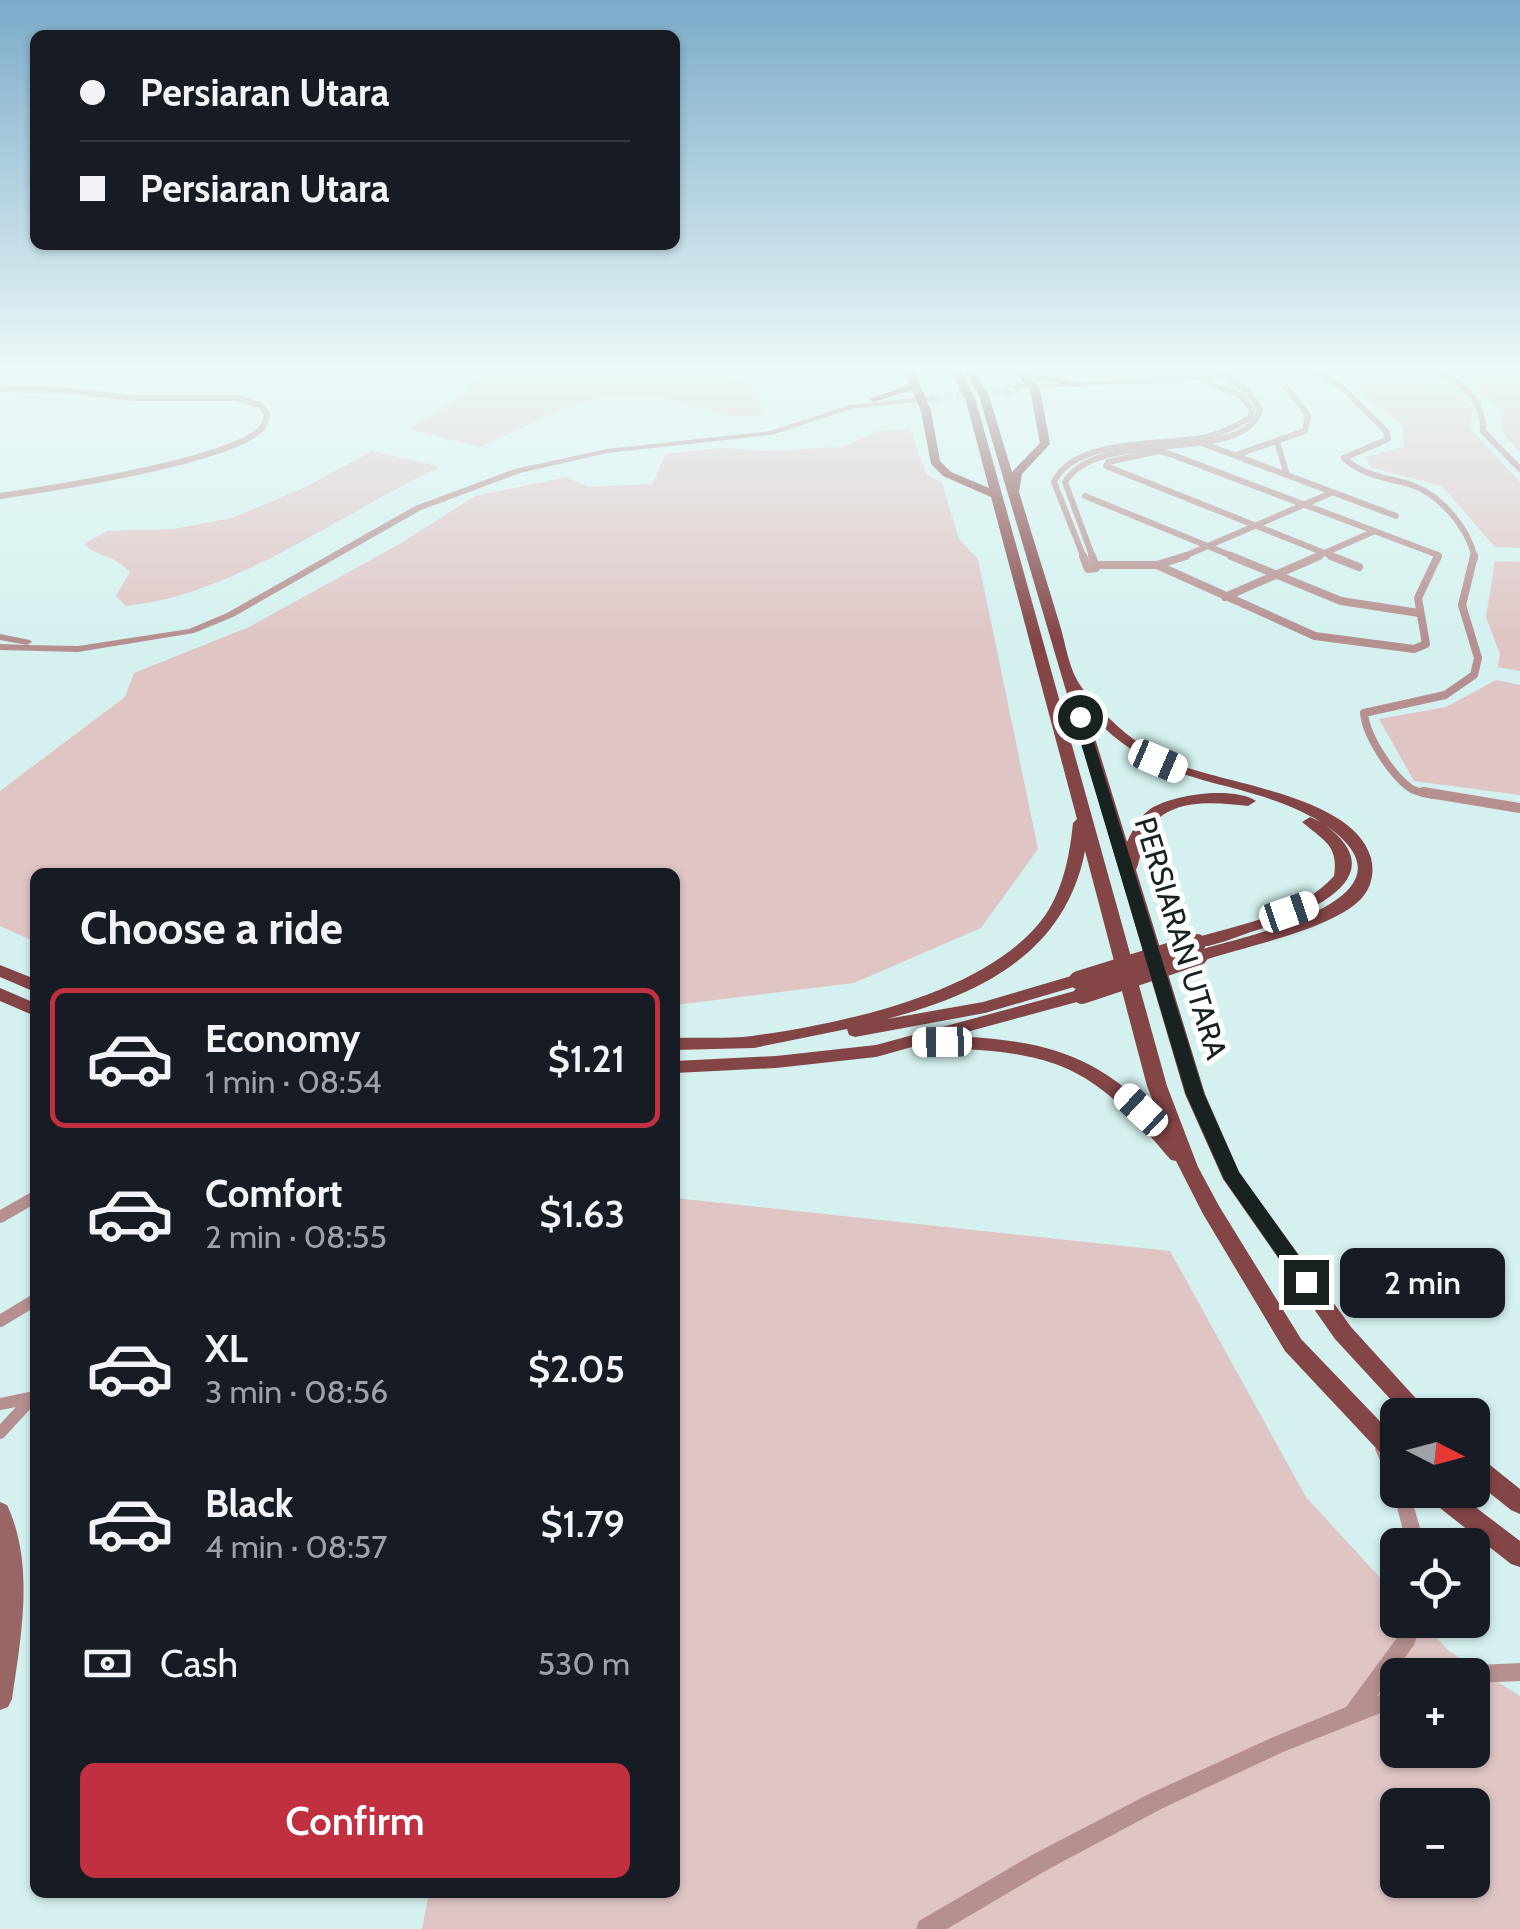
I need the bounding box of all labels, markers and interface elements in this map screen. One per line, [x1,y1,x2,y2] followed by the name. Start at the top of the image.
[140,69,389,116] text: Persiaran Utara
[140,165,389,212] text: Persiaran Utara
[1058,695,1103,740] route start
[1125,735,1191,787] car
[1127,813,1236,1064] street label: PERSIARAN UTARA
[1256,888,1322,936] car
[80,901,343,955] text: Choose a ride
[85,1013,175,1103] icon: car
[205,1015,360,1062] text: Economy
[912,1026,972,1058] car
[548,1035,625,1082] text: $1.21
[205,1062,382,1101] text: 1 min · 08:54
[1109,1079,1173,1141] car
[85,1168,175,1258] icon: car
[205,1170,342,1217] text: Comfort
[539,1190,625,1237] text: $1.63
[205,1217,387,1256] text: 2 min · 08:55
[1341,1247,1506,1317] callout: 2 min
[1284,1260,1329,1305] route end
[1384,1263,1461,1302] text: 2 min
[85,1323,175,1413] icon: car
[205,1325,248,1372] text: XL
[528,1345,625,1392] text: $2.05
[205,1372,388,1411] text: 3 min · 08:56
[1380,1398,1490,1508] north arrow
[1380,1398,1490,1898] map controls
[85,1478,175,1568] icon: car
[205,1480,293,1527] text: Black
[541,1500,625,1547] text: $1.79
[205,1527,387,1566] text: 4 min · 08:57
[1380,1528,1490,1638] button: locate
[80,1636,135,1691] icon: cash
[160,1640,238,1687] text: Cash
[538,1644,630,1683] text: 530 m
[1380,1658,1490,1768] button: +
[80,1763,630,1878] button: Confirm
[1380,1788,1490,1898] button: −

